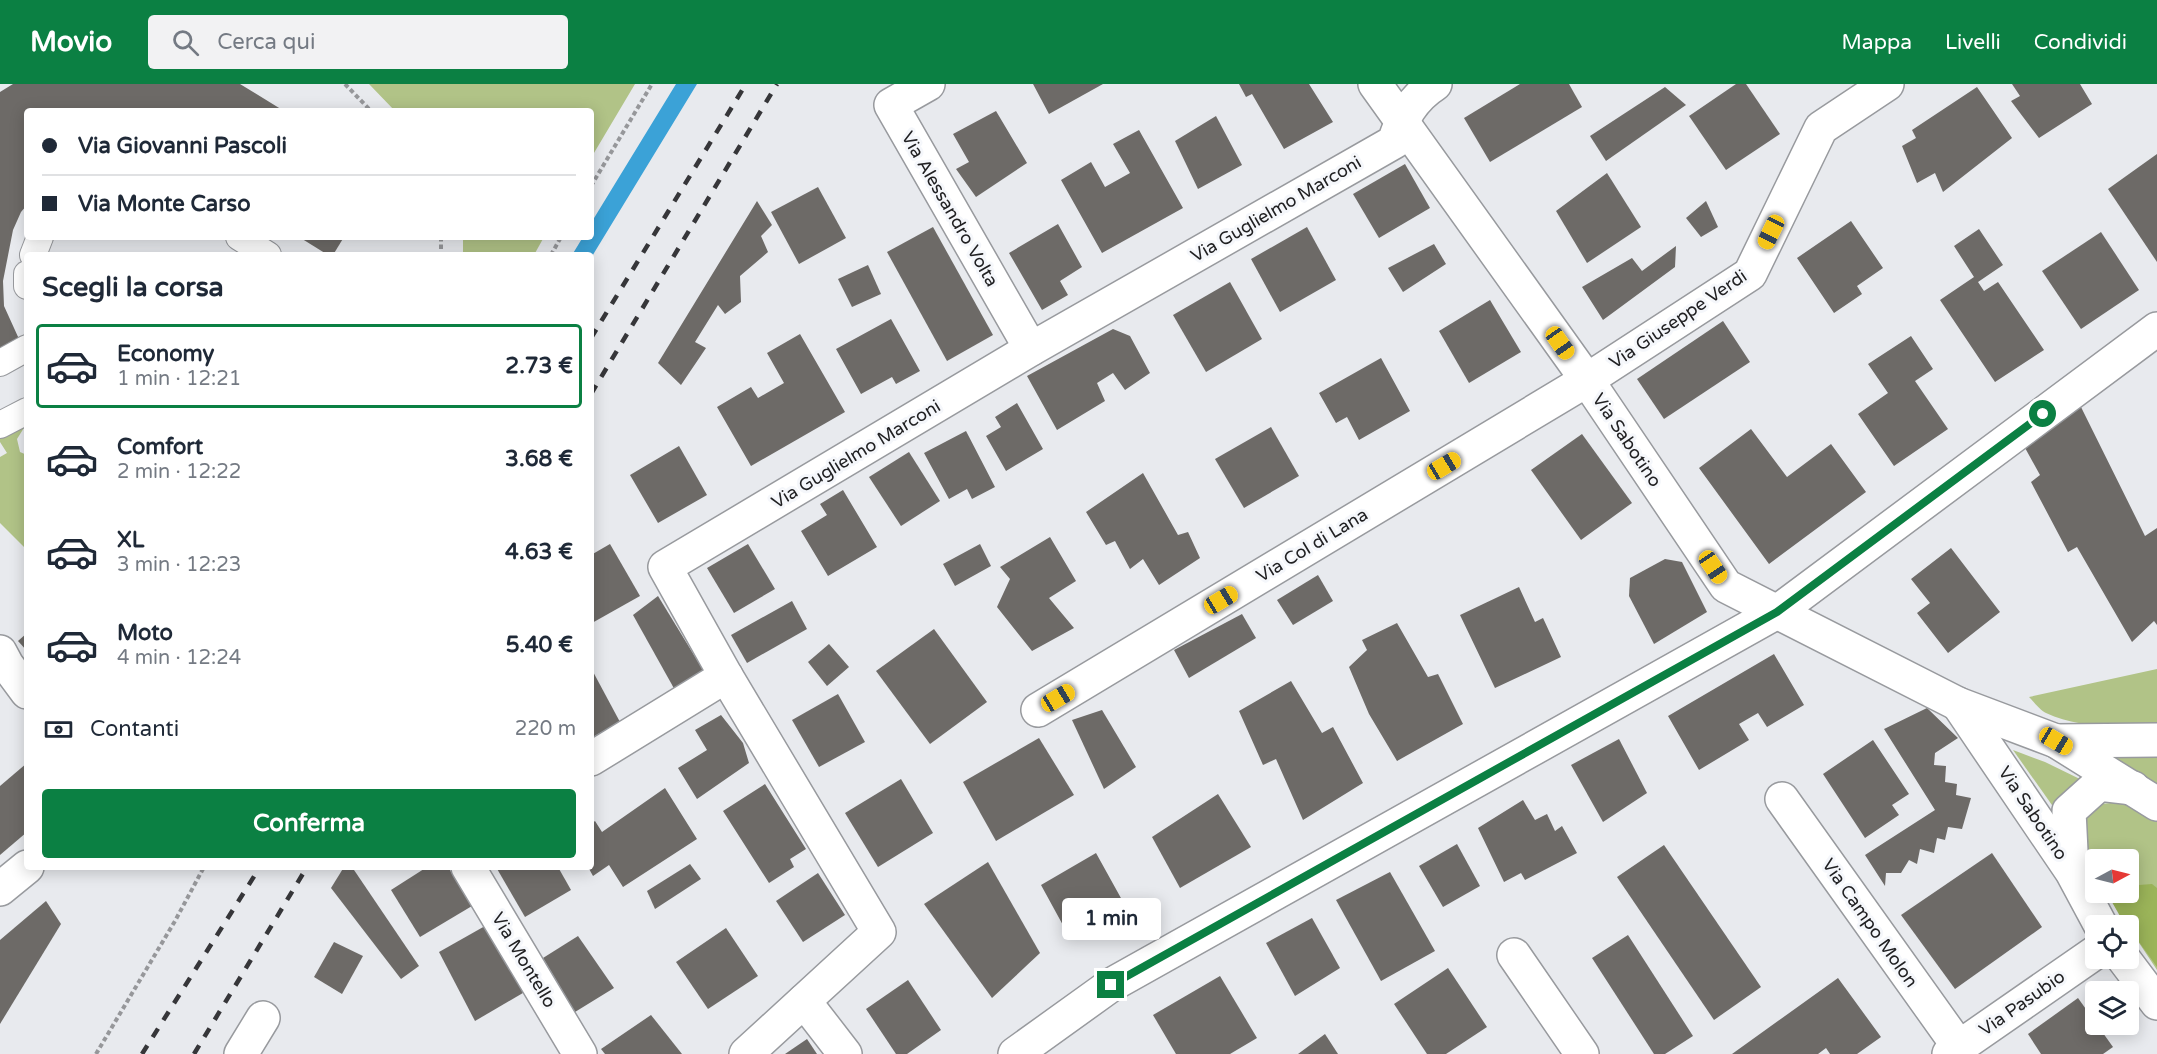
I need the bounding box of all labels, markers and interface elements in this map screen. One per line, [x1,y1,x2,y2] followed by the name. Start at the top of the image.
[148,15,568,69] search box
[30,25,112,59] text: Movio
[169,26,202,59] icon: search
[217,29,315,55] text: Cerca qui
[1842,30,1912,55] text: Mappa
[1945,30,2001,55] text: Livelli
[2034,30,2127,55] text: Condividi
[897,128,1003,290] street label: Via Alessandro Volta
[78,133,287,159] text: Via Giovanni Pascoli
[1187,151,1365,267] street label: Via Guglielmo Marconi
[78,191,251,217] text: Via Monte Carso
[1755,212,1787,252] car
[1605,265,1751,373] street label: Via Giuseppe Verdi
[42,271,224,304] text: Scegli la corsa
[1542,323,1578,363] car
[45,339,99,393] icon: car
[117,341,214,367] text: Economy
[505,353,573,379] text: 2.73 €
[117,367,241,391] text: 1 min · 12:21
[1588,389,1666,491] street label: Via Sabotino
[767,395,945,513] street label: Via Guglielmo Marconi
[2029,400,2056,427] route start
[45,432,99,486] icon: car
[117,434,203,460] text: Comfort
[505,446,573,472] text: 3.68 €
[1424,449,1464,483] car
[117,460,241,484] text: 2 min · 12:22
[1252,503,1372,587] street label: Via Col di Lana
[45,525,99,579] icon: car
[117,527,144,553] text: XL
[505,539,573,565] text: 4.63 €
[1695,547,1731,587] car
[117,553,241,577] text: 3 min · 12:23
[1201,583,1241,617] car
[45,618,99,672] icon: car
[117,620,173,646] text: Moto
[506,632,573,658] text: 5.40 €
[117,646,241,670] text: 4 min · 12:24
[1038,681,1078,715] car
[42,713,75,746] icon: cash
[90,716,179,742] text: Contanti
[515,717,576,741] text: 220 m
[2036,724,2076,758] car
[1994,762,2072,864] street label: Via Sabotino
[42,789,576,858] button: Conferma
[2085,849,2139,903] north arrow
[2085,849,2139,1035] map controls
[1817,854,1923,992] street label: Via Campo Molon
[1062,898,1160,940] callout: 1 min
[1085,907,1138,931] text: 1 min
[487,908,561,1012] street label: Via Montello
[2085,915,2139,969] button: locate
[1975,965,2069,1041] street label: Via Pasubio
[1097,971,1124,998] route end
[2085,981,2139,1035] button: layers

